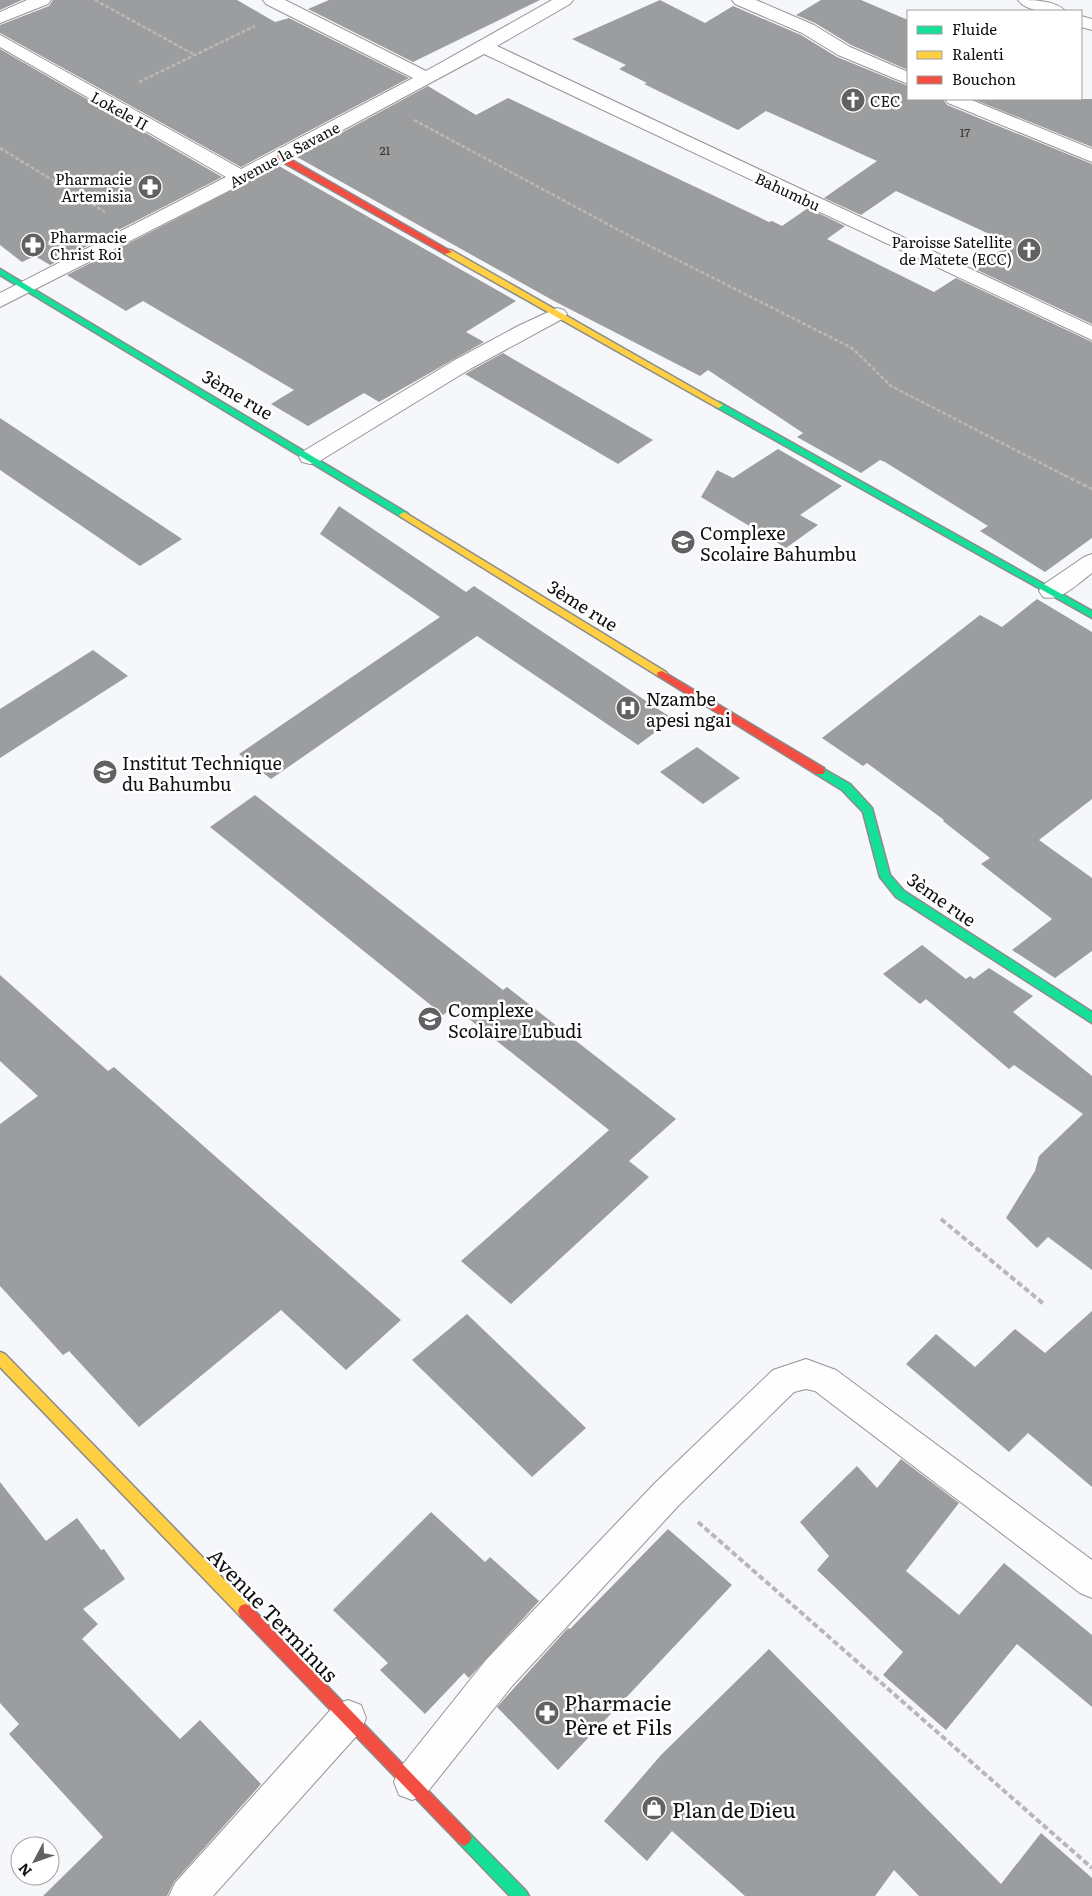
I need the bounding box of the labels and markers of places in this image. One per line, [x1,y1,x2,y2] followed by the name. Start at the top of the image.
[840,87,866,113] church icon: CEC
[870,89,901,112] place label: CEC
[55,167,133,207] place label: Pharmacie Artemisia
[137,174,163,200] pharmacy icon: Pharmacie Artemisia
[50,225,127,265] place label: Pharmacie Christ Roi
[892,230,1012,270] place label: Paroisse Satellite de Matete (ECC)
[20,232,46,258] pharmacy icon: Pharmacie Christ Roi
[1016,237,1042,263] church icon: Paroisse Satellite de Matete (ECC)
[700,519,857,567] place label: Complexe Scolaire Bahumbu
[670,529,696,555] school or university icon: Complexe Scolaire Bahumbu
[646,685,731,733] place label: Nzambe apesi ngai
[615,695,641,721] hospital icon: Nzambe apesi ngai
[122,749,282,797] place label: Institut Technique du Bahumbu
[92,759,118,785] school or university icon: Institut Technique du Bahumbu
[448,996,582,1044] place label: Complexe Scolaire Lubudi
[417,1006,443,1032] school or university icon: Complexe Scolaire Lubudi
[564,1686,672,1741] place label: Pharmacie Père et Fils
[534,1700,560,1726] pharmacy icon: Pharmacie Père et Fils
[672,1793,796,1824] place label: Plan de Dieu
[641,1795,667,1821] shop icon: Plan de Dieu

